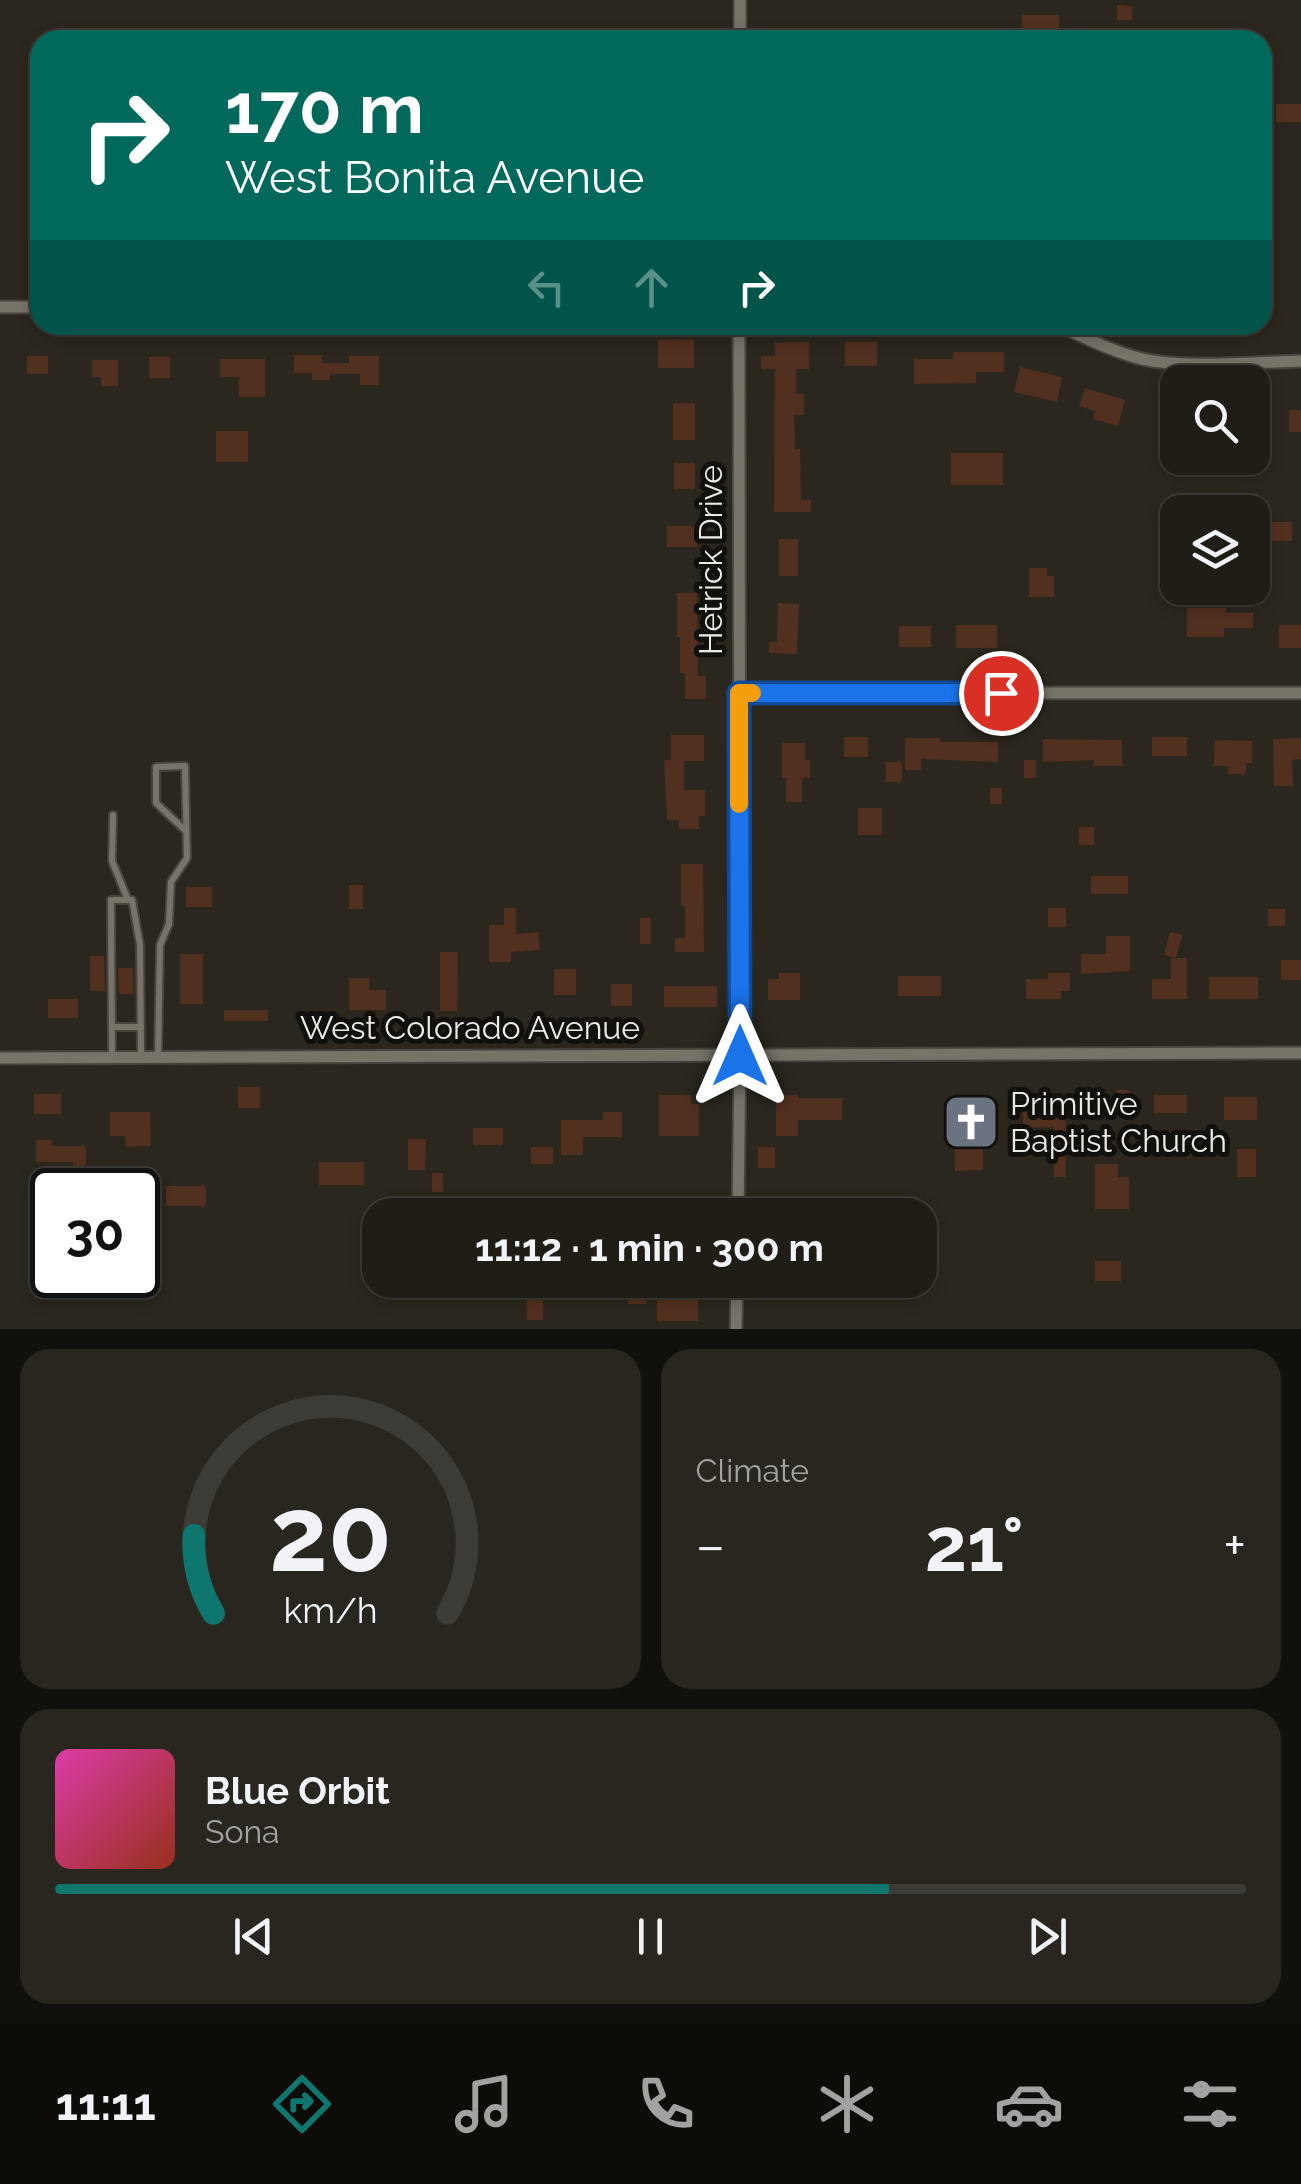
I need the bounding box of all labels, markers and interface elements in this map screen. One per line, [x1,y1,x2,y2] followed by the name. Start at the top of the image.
[225,67,424,149] text: 170 m
[60,70,190,200] icon: right
[225,151,644,204] text: West Bonita Avenue
[519,260,574,315] icon: left
[624,260,679,315] icon: ahead
[729,260,784,315] icon: right
[1160,365,1270,605] map controls
[1160,365,1270,475] button: search
[692,465,729,655] street label: Hetrick Drive
[1160,495,1270,605] button: layers
[959,651,1044,736] pin
[974,666,1029,721] icon: arrive
[688,1004,792,1108] position arrow
[300,1009,640,1046] street label: West Colorado Avenue
[1010,1085,1227,1159] place label: Primitive Baptist Church
[941,1092,1001,1152] church icon: Primitive Baptist Church
[30,1168,160,1298] speed limit sign: 30
[475,1225,824,1270] text: 11:12 · 1 min · 300 m
[696,1452,809,1489] text: Climate
[269,1473,392,1595] text: 20
[925,1500,1024,1589] text: 21°
[696,1513,725,1578] text: −
[1223,1513,1246,1578] text: +
[283,1589,377,1631] text: km/h
[205,1768,390,1813] text: Blue Orbit
[205,1813,280,1850] text: Sona
[226,1909,281,1964] icon: previous
[623,1909,678,1964] icon: pause
[1020,1909,1075,1964] icon: next
[267,2069,337,2139] icon: directions
[449,2069,519,2139] icon: music
[631,2069,701,2139] icon: phone
[812,2069,882,2139] icon: climate
[994,2069,1064,2139] icon: car
[1175,2069,1245,2139] icon: filters
[56,2078,156,2131] text: 11:11

